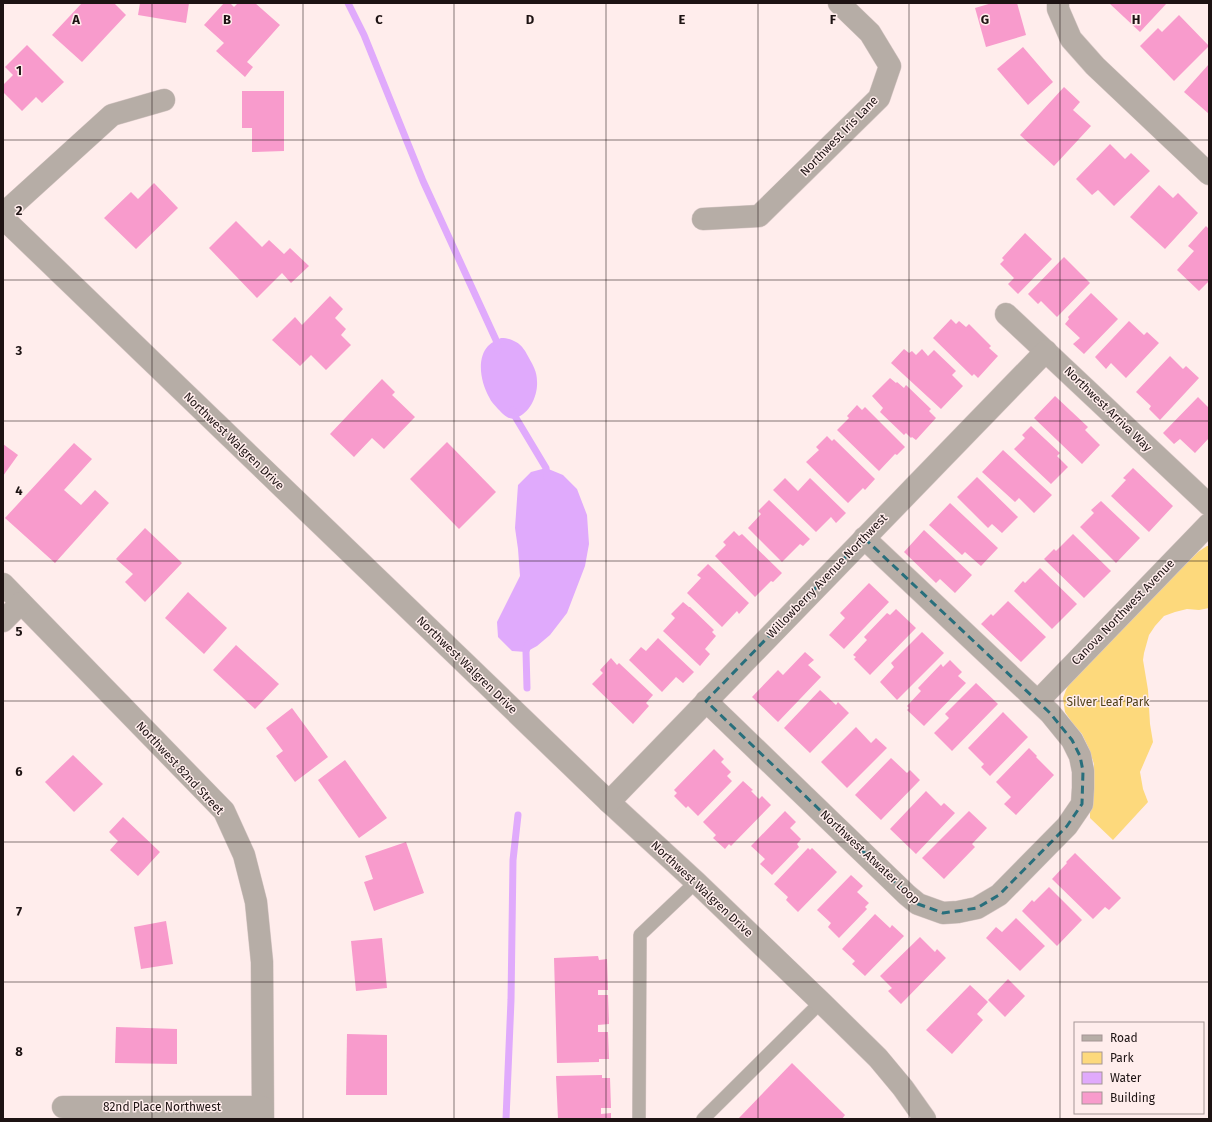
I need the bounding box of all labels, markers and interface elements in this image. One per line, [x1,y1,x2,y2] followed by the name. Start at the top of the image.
[71,12,80,27] text: A
[223,12,231,27] text: B
[375,12,383,27] text: C
[526,12,535,27] text: D
[679,12,686,27] text: E
[830,12,837,27] text: F
[981,12,989,27] text: G
[1132,12,1140,27] text: H
[16,63,22,78] text: 1
[797,93,881,179] street label: Northwest Iris Lane
[16,203,23,218] text: 2
[15,343,23,358] text: 3
[1061,364,1155,454] street label: Northwest Arriva Way
[181,389,287,493] street label: Northwest Walgren Drive
[15,483,23,498] text: 4
[764,511,891,641] street label: Willowberry Avenue Northwest
[1069,556,1177,668] street label: Canova Northwest Avenue
[414,613,520,717] street label: Northwest Walgren Drive
[16,624,23,639] text: 5
[1067,695,1150,709] park label: Silver Leaf Park
[133,719,227,818] street label: Northwest 82nd Street
[15,764,23,779] text: 6
[817,807,923,907] street label: Northwest Atwater Loop
[648,838,756,940] street label: Northwest Walgren Drive
[16,904,22,919] text: 7
[1074,1022,1204,1114] legend
[1110,1031,1138,1045] text: Road
[15,1044,23,1059] text: 8
[1110,1051,1134,1065] text: Park
[1110,1071,1142,1085] text: Water
[1110,1091,1156,1105] text: Building
[103,1100,222,1114] street label: 82nd Place Northwest

